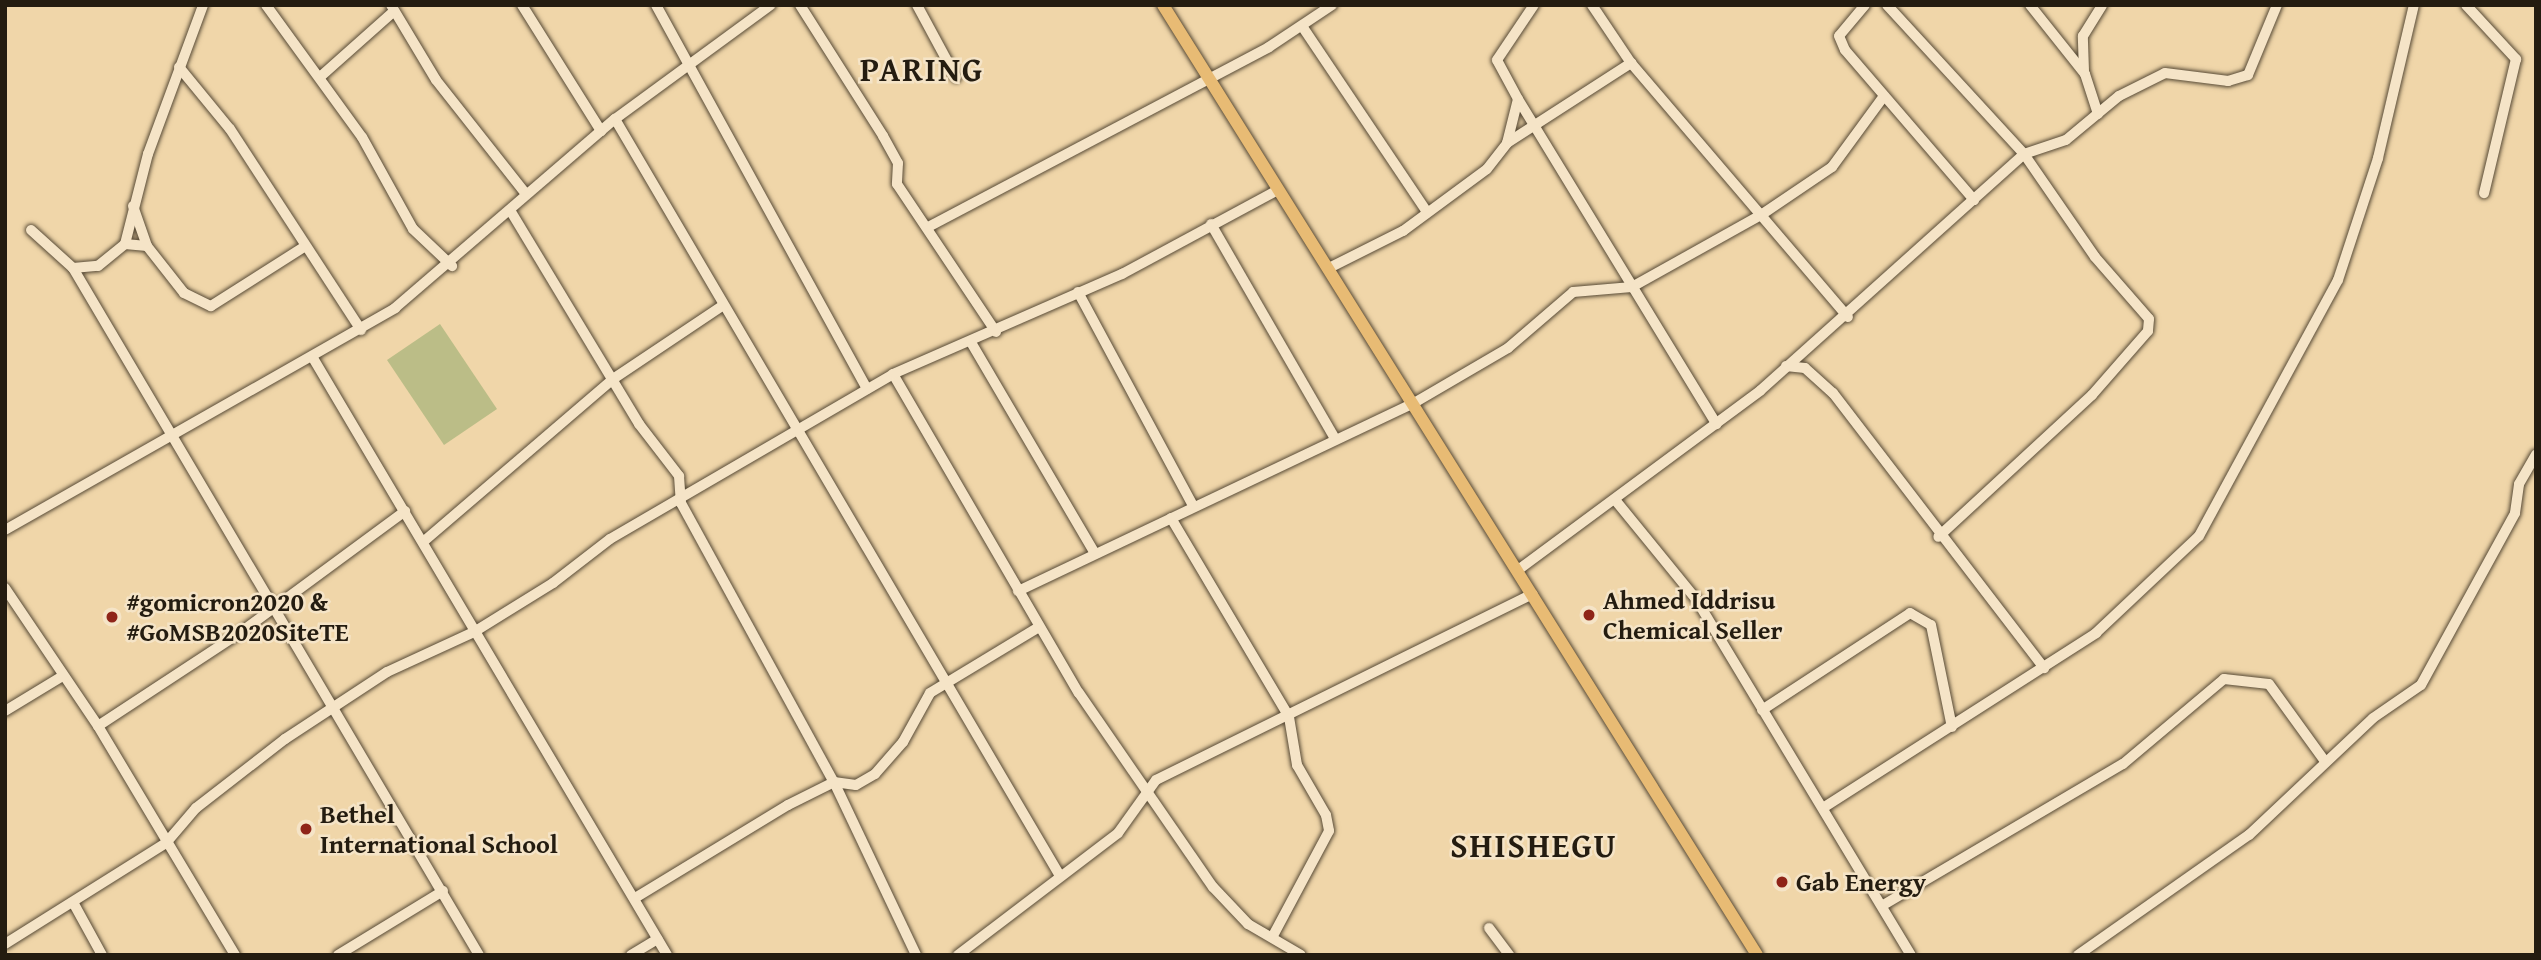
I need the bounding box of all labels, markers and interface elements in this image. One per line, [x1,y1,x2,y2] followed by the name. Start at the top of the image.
[861,50,983,90] district label: PARING
[1603,584,1783,646] place label: Ahmed Iddrisu Chemical Seller
[126,586,349,648] place label: #gomicron2020 & #GoMSB2020SiteTE
[1581,607,1597,623] marker: Ahmed Iddrisu Chemical Seller
[104,609,120,625] marker: #gomicron2020 & #GoMSB2020SiteTE
[320,798,558,860] place label: Bethel International School
[298,821,314,837] marker: Bethel International School
[1451,826,1617,866] district label: SHISHEGU
[1796,866,1926,898] place label: Gab Energy
[1774,874,1790,890] marker: Gab Energy

